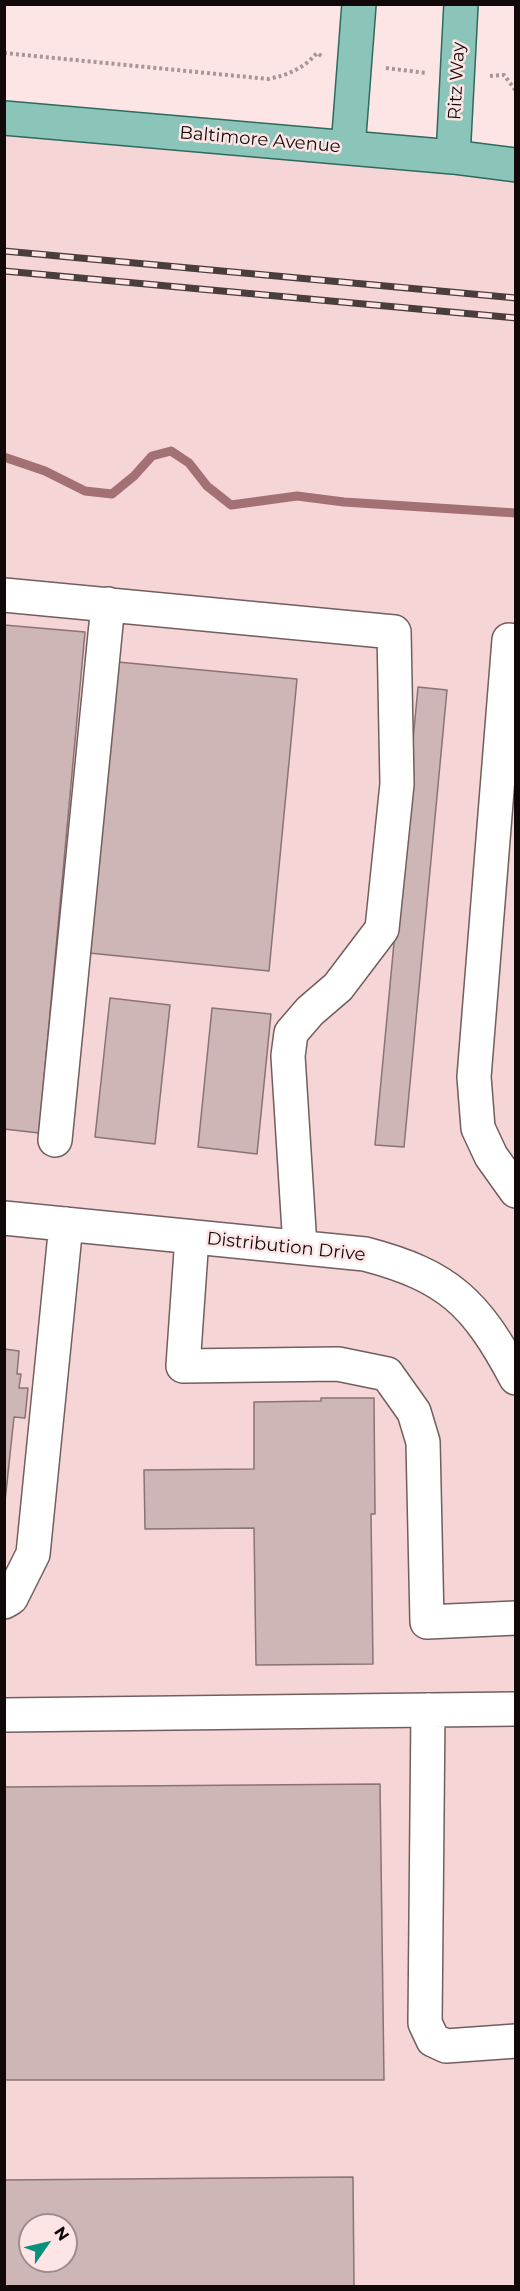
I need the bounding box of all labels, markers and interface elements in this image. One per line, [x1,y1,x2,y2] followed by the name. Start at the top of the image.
[444,42,470,120] street label: Ritz Way
[178,122,342,158] street label: Baltimore Avenue
[206,1228,366,1266] street label: Distribution Drive
[18,2213,78,2273] north arrow
[50,2223,73,2244] text: N

